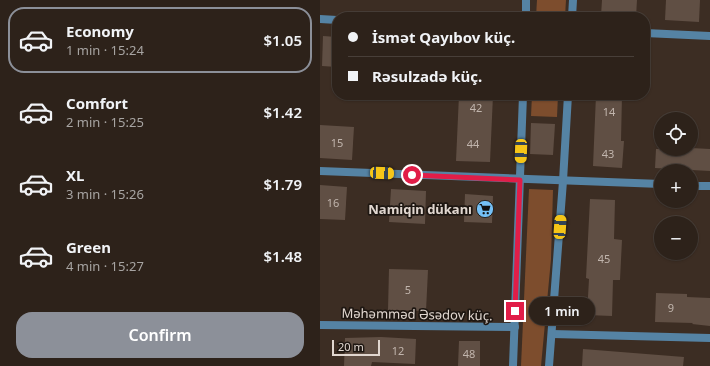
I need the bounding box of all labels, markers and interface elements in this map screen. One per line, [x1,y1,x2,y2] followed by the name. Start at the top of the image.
[66,21,134,41] text: Economy
[18,22,54,58] icon: car
[372,27,515,47] text: İsmət Qayıbov küç.
[264,30,302,50] text: $1.05
[66,41,144,59] text: 1 min · 15:24
[372,66,482,86] text: Rəsulzadə küç.
[66,93,128,113] text: Comfort
[18,94,54,130] icon: car
[470,100,482,115] house number: 42
[264,102,302,122] text: $1.42
[603,104,616,119] house number: 14
[654,112,698,260] map controls
[654,112,698,156] button: locate
[66,113,144,131] text: 2 min · 15:25
[331,135,343,150] house number: 15
[467,136,480,151] house number: 44
[515,139,527,163] car
[602,146,614,161] house number: 43
[654,164,698,208] button: +
[66,165,84,185] text: XL
[18,166,54,202] icon: car
[370,166,394,180] car
[403,166,421,184] route start
[264,174,302,194] text: $1.79
[66,185,144,203] text: 3 min · 15:26
[327,195,339,210] house number: 16
[475,199,495,219] supermarket icon: Namiqin dükanı
[368,200,472,218] place label: Namiqin dükanı
[553,215,567,239] car
[654,216,698,260] button: −
[66,237,111,257] text: Green
[18,238,54,274] icon: car
[264,246,302,266] text: $1.48
[598,251,610,266] house number: 45
[66,257,144,275] text: 4 min · 15:27
[405,282,411,297] house number: 5
[529,297,595,325] callout: 1 min
[668,300,674,315] house number: 9
[506,302,524,320] route end
[544,302,580,320] text: 1 min
[341,304,493,324] street label: Məhəmməd Əsədov küç.
[16,312,304,358] button: Confirm
[332,338,380,357] scale bar
[338,339,364,354] text: 20 m
[392,343,404,358] house number: 12
[463,346,475,361] house number: 48

